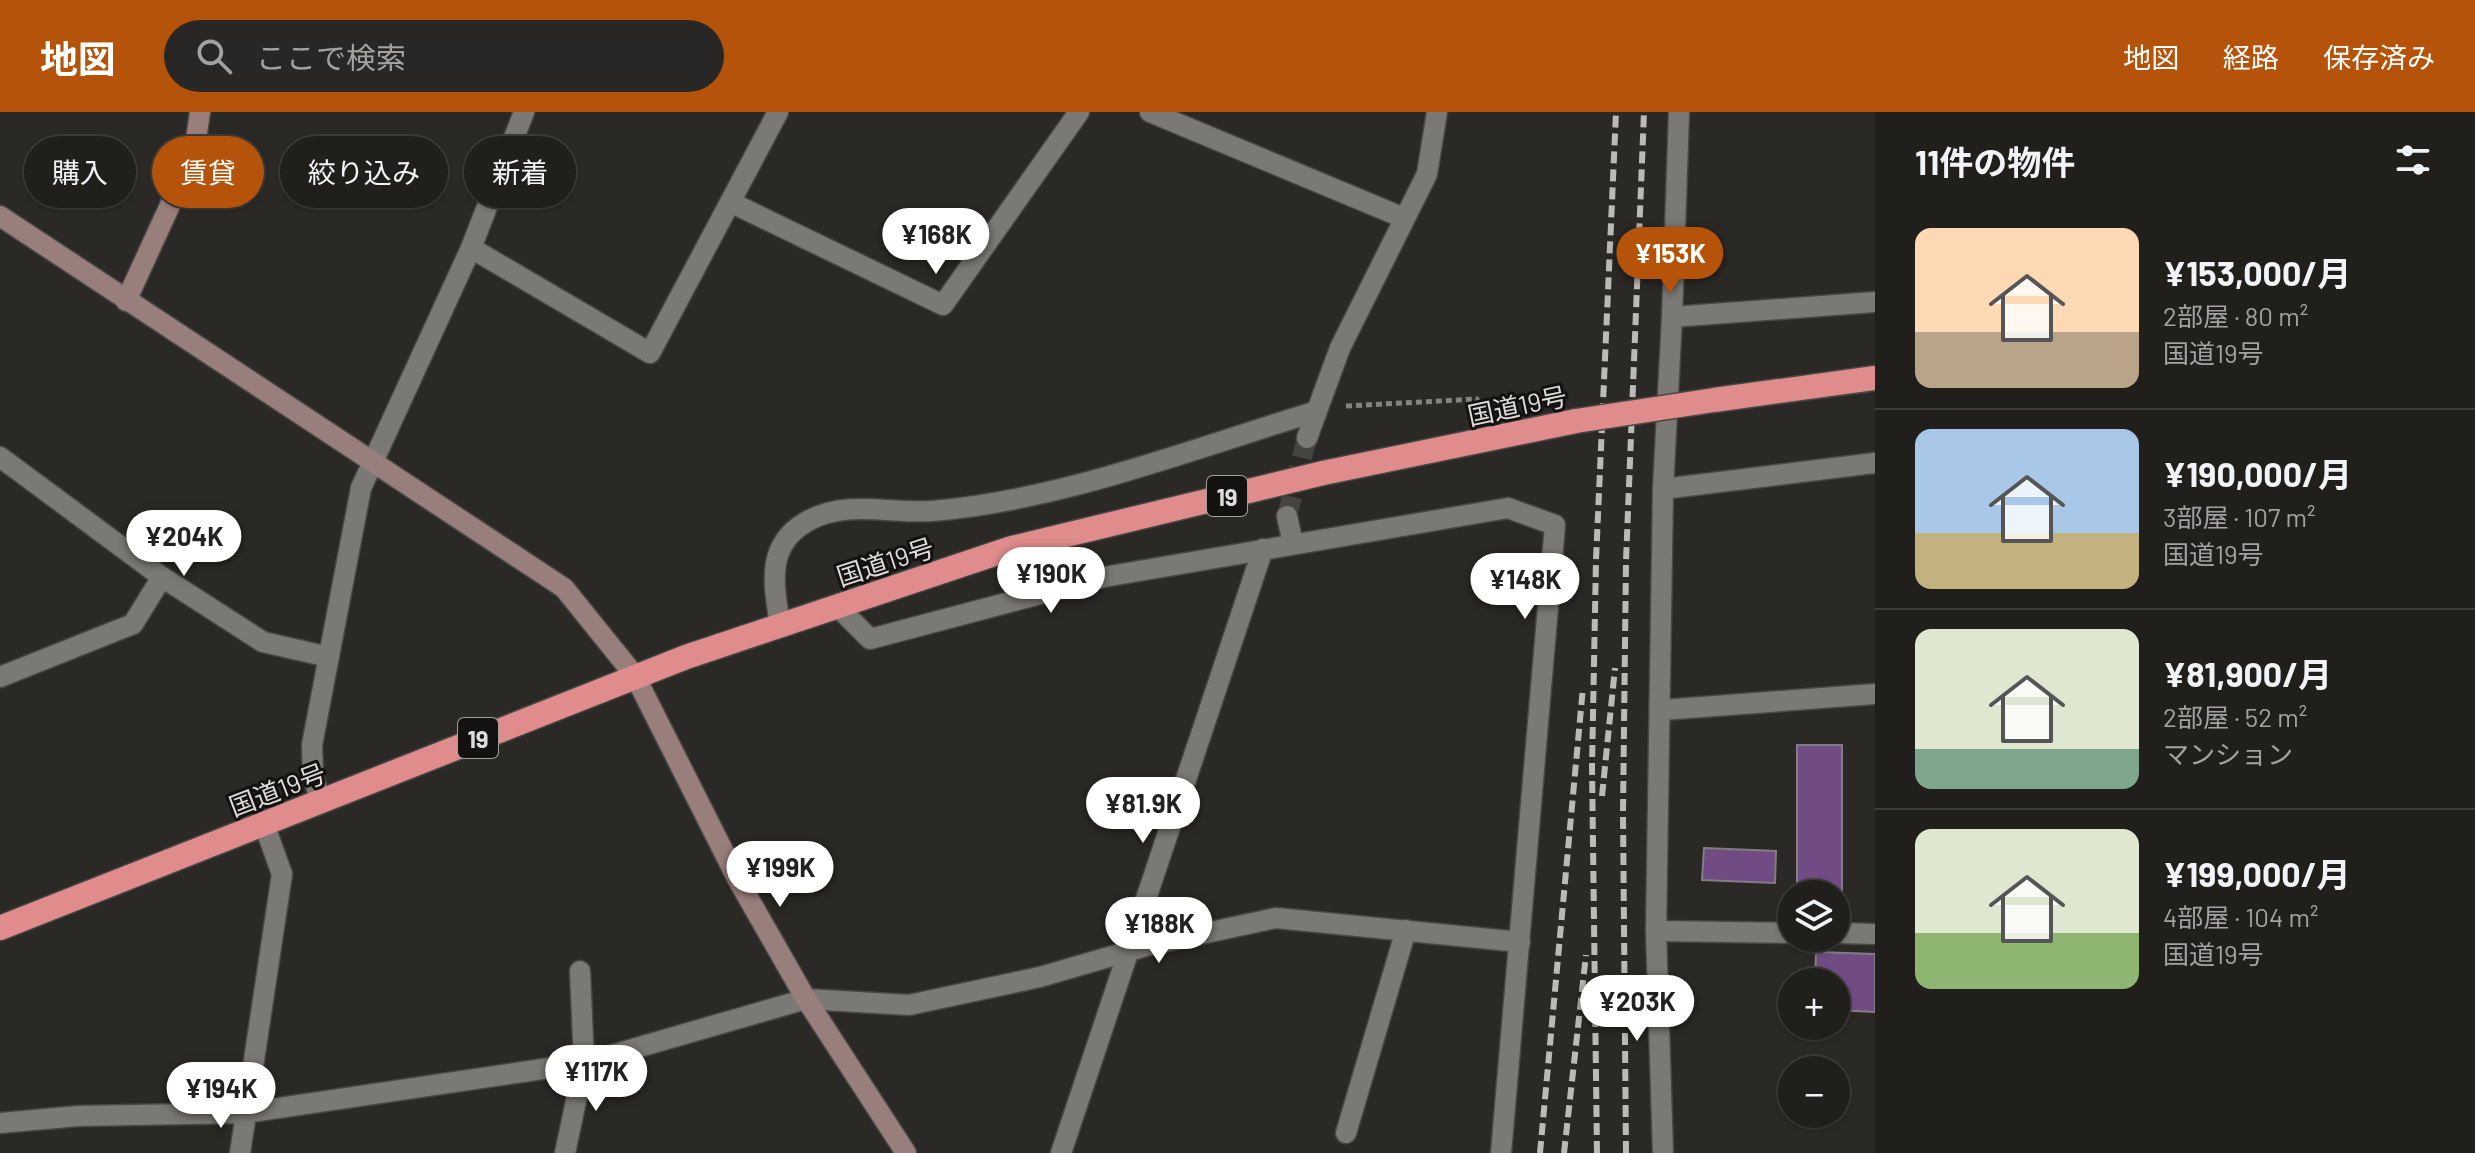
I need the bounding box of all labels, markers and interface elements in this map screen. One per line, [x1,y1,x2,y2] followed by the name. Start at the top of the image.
[164,20,724,92] search box
[192,34,236,78] icon: search
[40,35,116,81] text: 地図
[256,39,406,75] text: ここで検索
[2123,40,2179,74] text: 地図
[2223,40,2279,74] text: 経路
[2323,40,2435,74] text: 保存済み
[24,136,136,208] chip: 購入
[152,136,264,208] chip: 賃貸
[280,136,448,208] chip: 絞り込み
[464,136,576,208] chip: 新着
[2391,138,2435,182] icon: filters
[1915,141,2075,182] text: 11件の物件
[880,208,992,276] pin: ¥168K
[900,218,972,249] text: ¥168K
[1614,227,1726,295] pin: ¥153K
[1634,237,1706,268] text: ¥153K
[2163,252,2351,293] text: ¥153,000/月
[1979,260,2075,356] icon: home
[2163,300,2308,331] text: 2部屋 · 80 m²
[2163,337,2264,368] text: 国道19号
[1465,379,1569,431] street label: 国道19号
[2163,453,2352,494] text: ¥190,000/月
[1979,461,2075,557] icon: home
[1207,476,1247,516] road number: 19
[2163,501,2316,532] text: 3部屋 · 107 m²
[128,510,240,578] pin: ¥204K
[144,520,224,551] text: ¥204K
[832,531,938,591] street label: 国道19号
[2163,538,2264,569] text: 国道19号
[995,547,1107,615] pin: ¥190K
[1469,553,1581,621] pin: ¥148K
[1015,557,1087,588] text: ¥190K
[1488,563,1562,594] text: ¥148K
[2163,653,2332,694] text: ¥81,900/月
[1979,661,2075,757] icon: home
[2163,701,2307,732] text: 2部屋 · 52 m²
[458,718,498,758] road number: 19
[2163,738,2293,769] text: マンション
[224,756,330,822] street label: 国道19号
[1078,777,1208,845] pin: ¥81.9K
[1104,787,1182,818] text: ¥81.9K
[724,841,836,909] pin: ¥199K
[745,851,815,882] text: ¥199K
[2163,853,2351,894] text: ¥199,000/月
[1979,861,2075,957] icon: home
[1778,880,1850,1128] map controls
[1778,880,1850,952] button: layers
[1103,897,1215,965] pin: ¥188K
[2163,901,2318,932] text: 4部屋 · 104 m²
[1123,907,1195,938] text: ¥188K
[2163,938,2264,969] text: 国道19号
[1778,968,1850,1040] button: +
[1581,975,1693,1043] pin: ¥203K
[1598,985,1676,1016] text: ¥203K
[540,1045,652,1113] pin: ¥117K
[563,1055,629,1086] text: ¥117K
[1778,1056,1850,1128] button: −
[165,1062,277,1130] pin: ¥194K
[185,1072,257,1103] text: ¥194K

